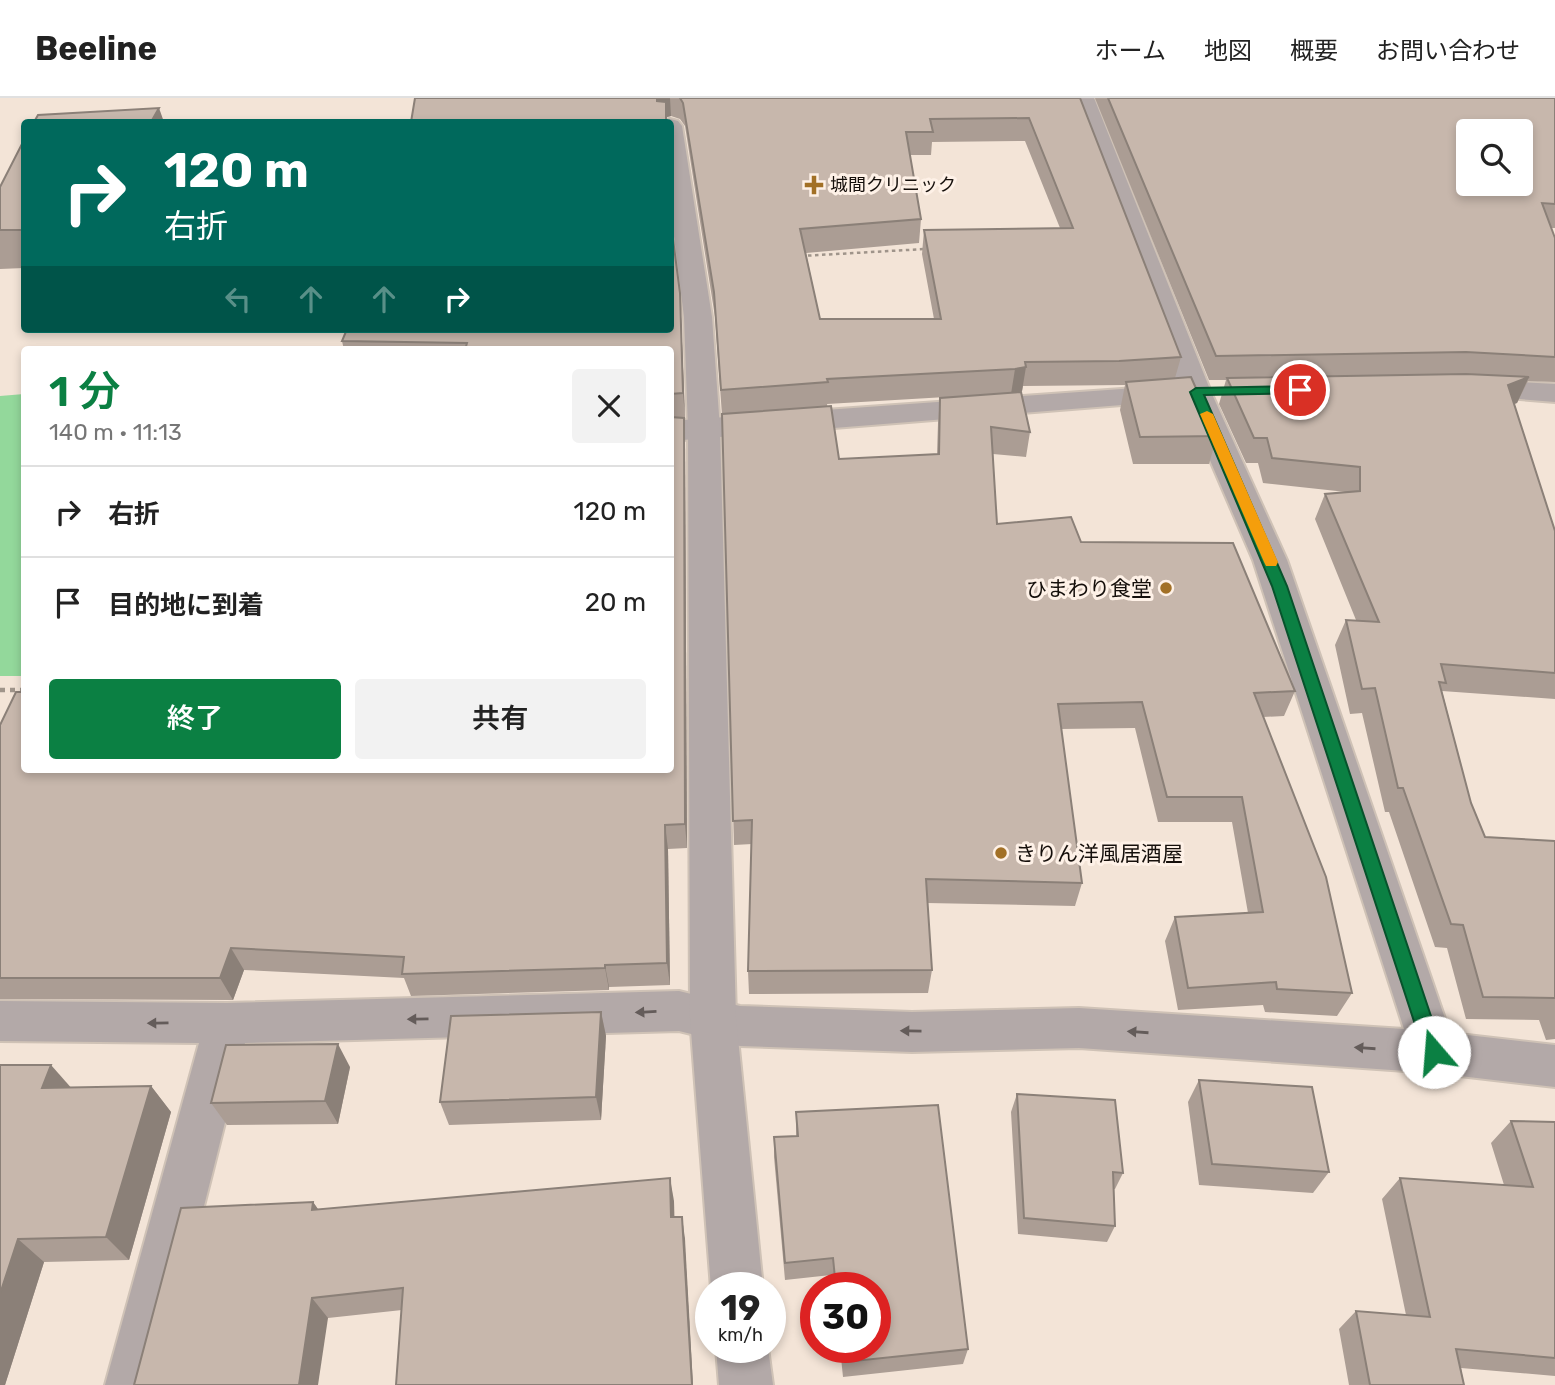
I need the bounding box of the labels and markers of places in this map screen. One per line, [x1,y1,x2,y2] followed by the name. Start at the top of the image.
[830,174,956,196] place label: 城間クリニック
[804,175,824,195] marker: 城間クリニック
[1270,360,1330,420] pin
[1026,576,1152,601] place label: ひまわり食堂
[1158,580,1174,596] marker: ひまわり食堂
[1015,841,1183,866] place label: きりん洋風居酒屋
[993,845,1009,861] marker: きりん洋風居酒屋

